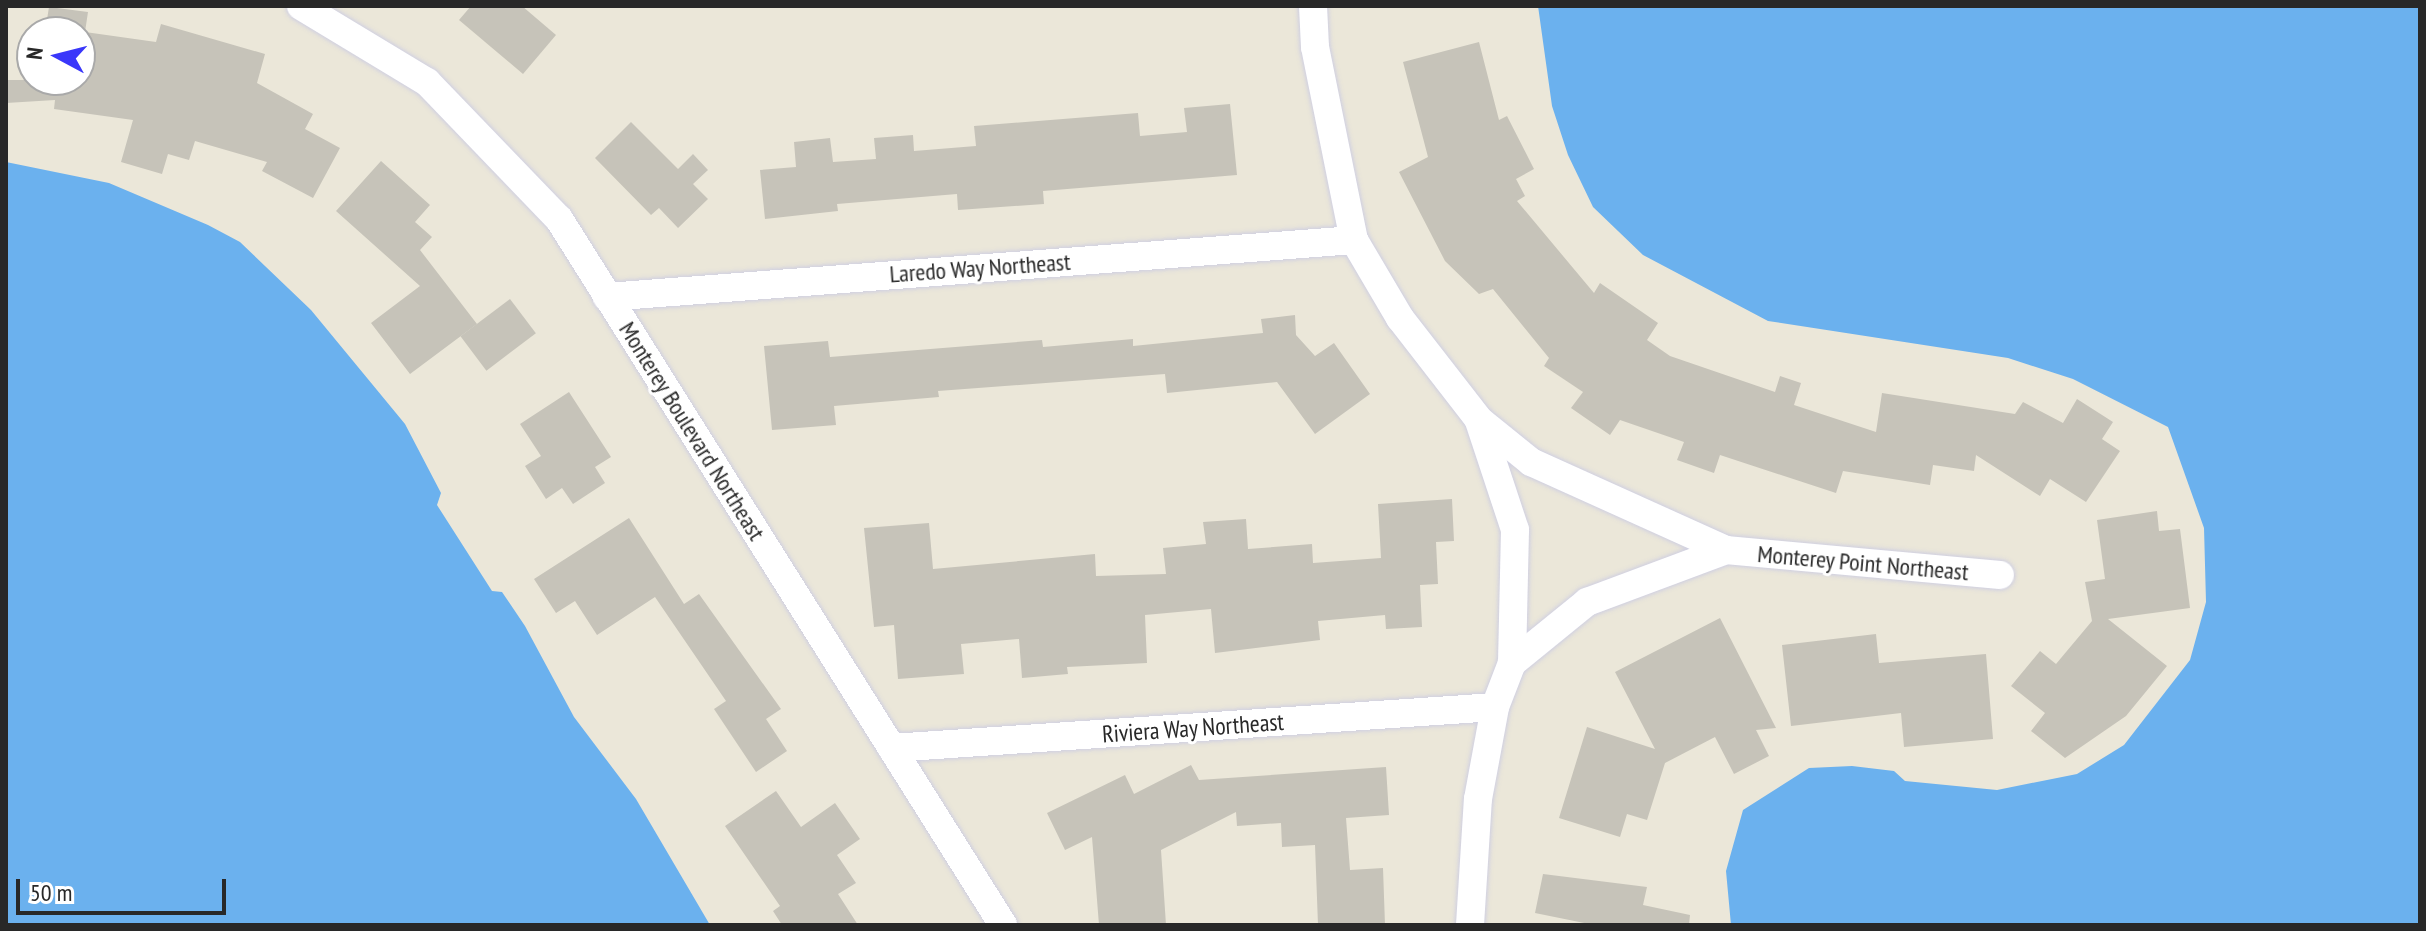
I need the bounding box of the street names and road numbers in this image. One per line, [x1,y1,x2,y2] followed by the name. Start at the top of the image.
[888,247,1072,289] street label: Laredo Way Northeast
[613,316,771,546] street label: Monterey Boulevard Northeast
[1756,539,1970,587] street label: Monterey Point Northeast
[1101,707,1285,749] street label: Riviera Way Northeast

